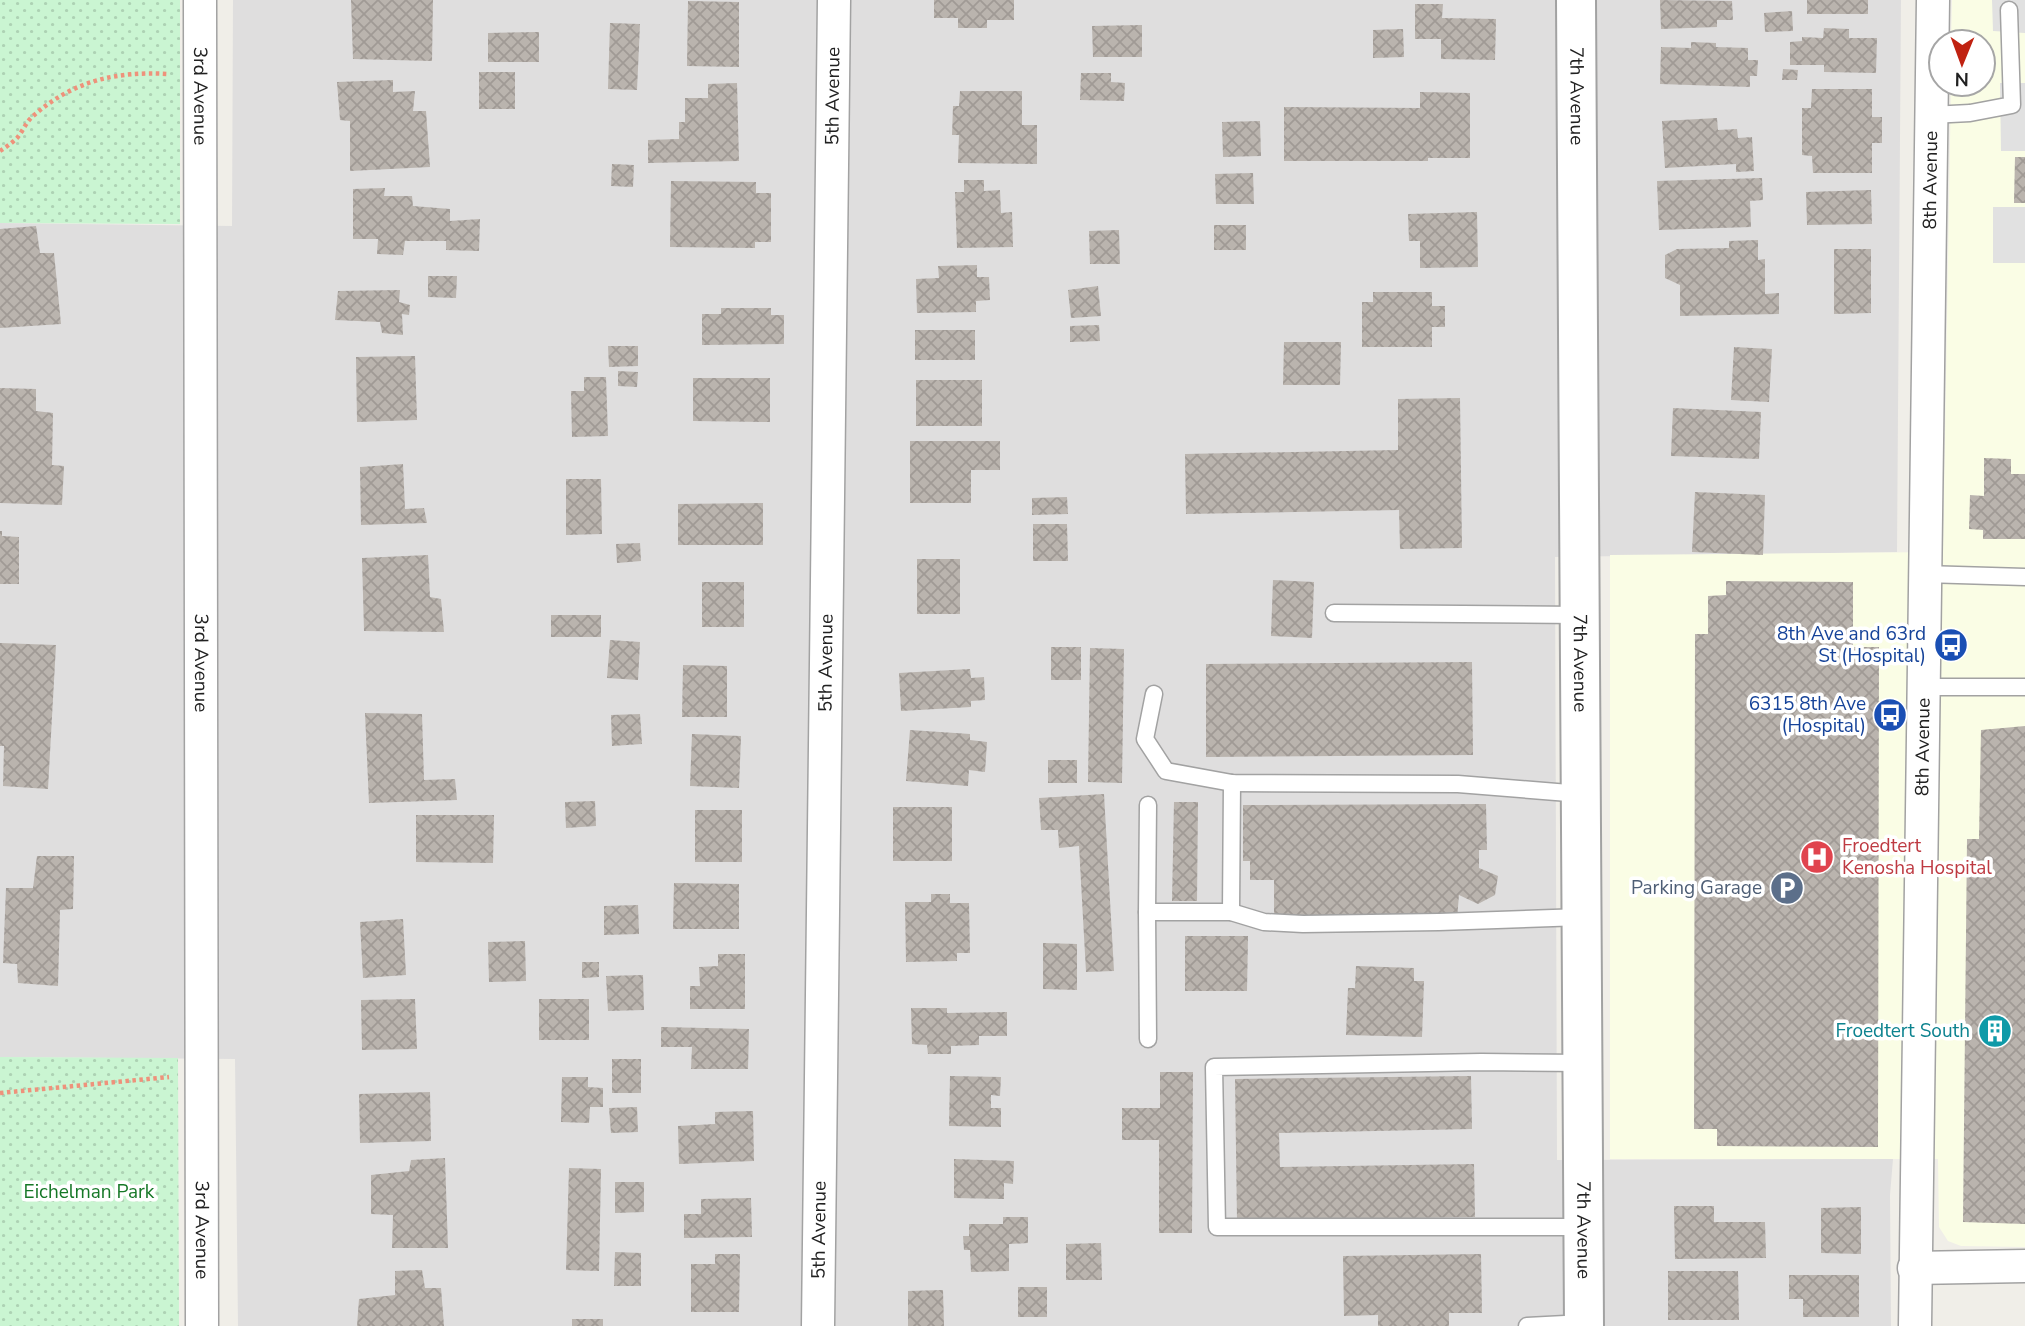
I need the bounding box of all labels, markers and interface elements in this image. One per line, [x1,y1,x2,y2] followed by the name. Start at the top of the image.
[1927,28,1997,98] north arrow
[187,47,213,145] street label: 3rd Avenue
[819,47,846,145] street label: 5th Avenue
[1563,47,1590,145] street label: 7th Avenue
[1954,66,1969,92] text: N
[1917,131,1944,230] street label: 8th Avenue
[188,614,214,712] street label: 3rd Avenue
[812,614,840,712] street label: 5th Avenue
[1567,614,1593,712] street label: 7th Avenue
[1777,621,1926,669] place label: 8th Ave and 63rd St (Hospital)
[1932,626,1970,664] bus stop icon: 8th Ave and 63rd St (Hospital)
[1749,691,1866,739] place label: 6315 8th Ave (Hospital)
[1871,696,1909,734] bus stop icon: 6315 8th Ave (Hospital)
[1909,698,1937,796] street label: 8th Avenue
[1842,833,1992,881] place label: Froedtert Kenosha Hospital
[1798,838,1836,876] hospital icon: Froedtert Kenosha Hospital
[1768,869,1806,907] parking icon: Parking Garage
[1631,875,1762,901] place label: Parking Garage
[1976,1012,2014,1050] building icon: Froedtert South
[1835,1018,1970,1044] place label: Froedtert South
[24,1179,155,1205] park label: Eichelman Park
[189,1181,215,1279] street label: 3rd Avenue
[806,1181,833,1279] street label: 5th Avenue
[1570,1181,1597,1279] street label: 7th Avenue

